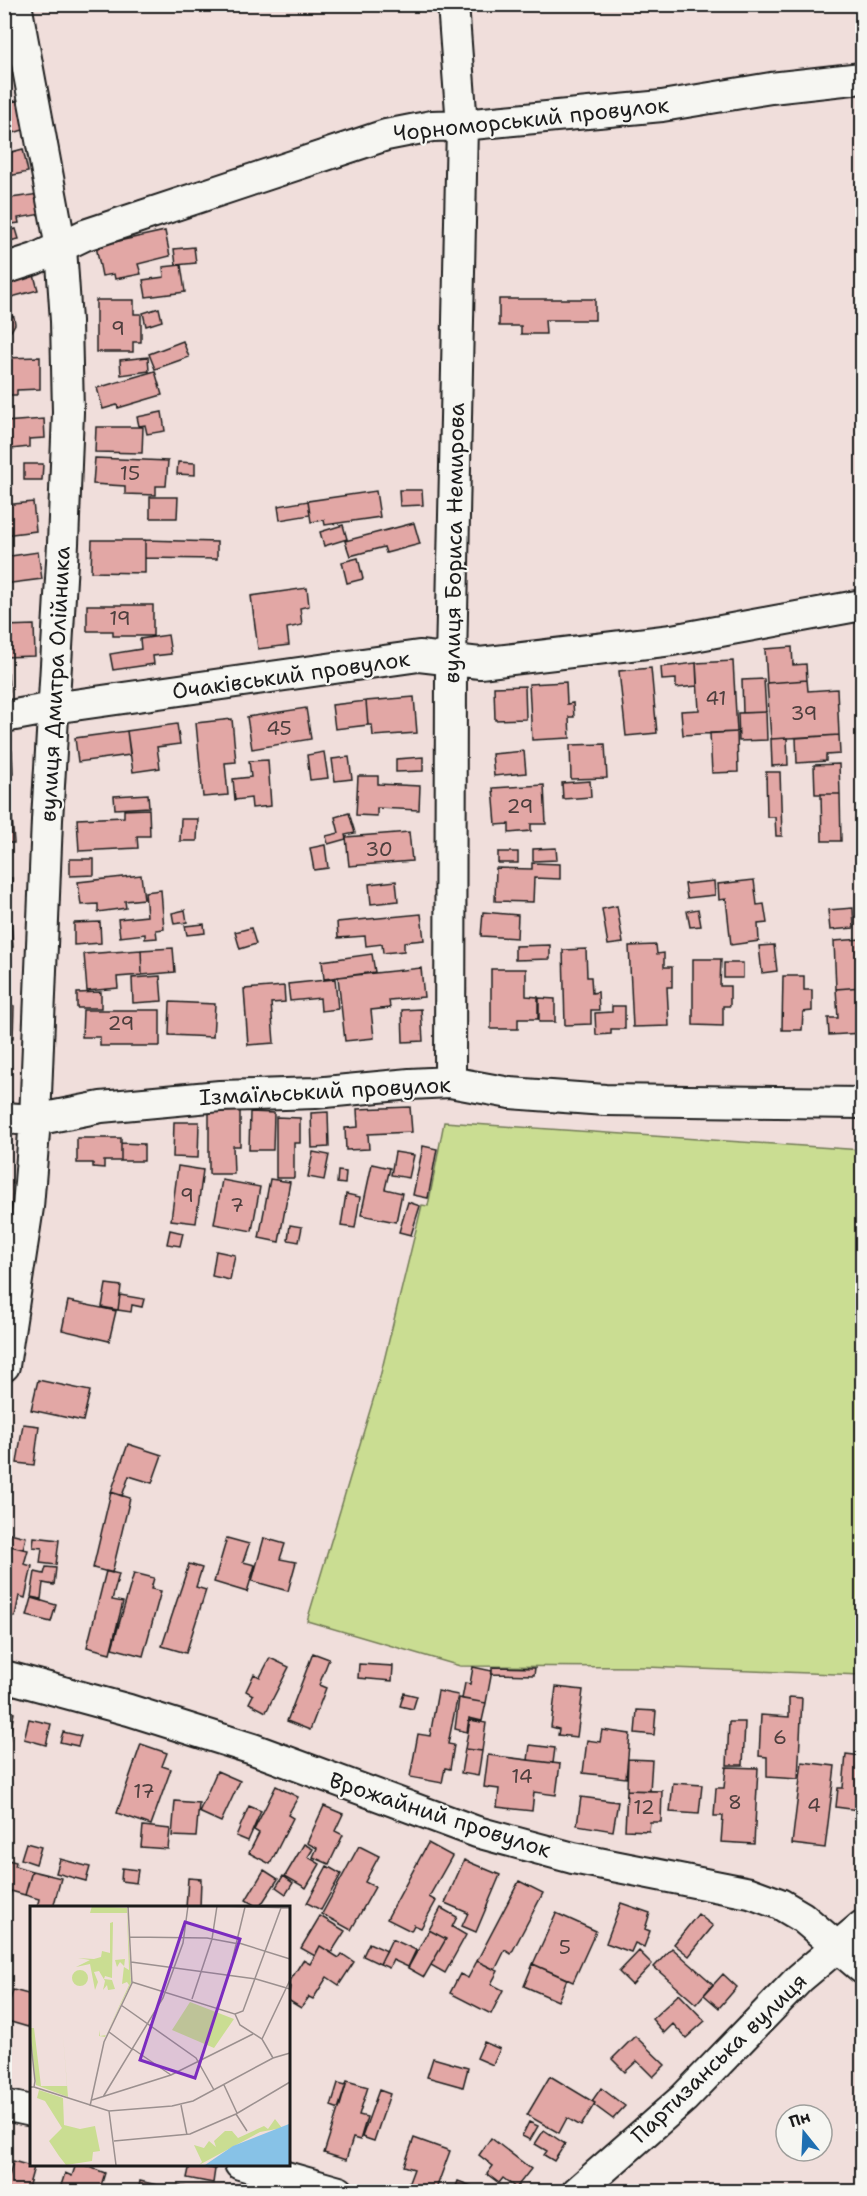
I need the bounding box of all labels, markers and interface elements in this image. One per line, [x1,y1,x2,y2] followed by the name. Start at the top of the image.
[392,90,671,148] street label: Чорноморський провулок
[111,315,125,341] house number: 9
[437,402,471,684] street label: вулиця Бориса Немирова
[120,460,140,486] house number: 15
[33,545,77,823] street label: вулиця Дмитра Олійника
[109,605,131,631] house number: 19
[170,644,412,706] street label: Очаківський провулок
[705,685,727,711] house number: 41
[791,700,817,726] house number: 39
[266,715,292,741] house number: 45
[507,793,533,819] house number: 29
[365,836,393,862] house number: 30
[108,1010,134,1036] house number: 29
[198,1070,452,1112] street label: Ізмаїльський провулок
[180,1182,194,1208] house number: 9
[230,1192,244,1218] house number: 7
[773,1724,787,1750] house number: 6
[511,1763,533,1789] house number: 14
[325,1765,555,1865] street label: Врожайний провулок
[133,1778,155,1804] house number: 17
[728,1789,742,1815] house number: 8
[807,1792,821,1818] house number: 4
[633,1794,655,1820] house number: 12
[30,1906,290,2166] inset map
[559,1934,571,1960] house number: 5
[625,1967,813,2149] street label: Партизанська вулиця
[774,2103,834,2163] north arrow
[786,2106,813,2132] text: Пн

